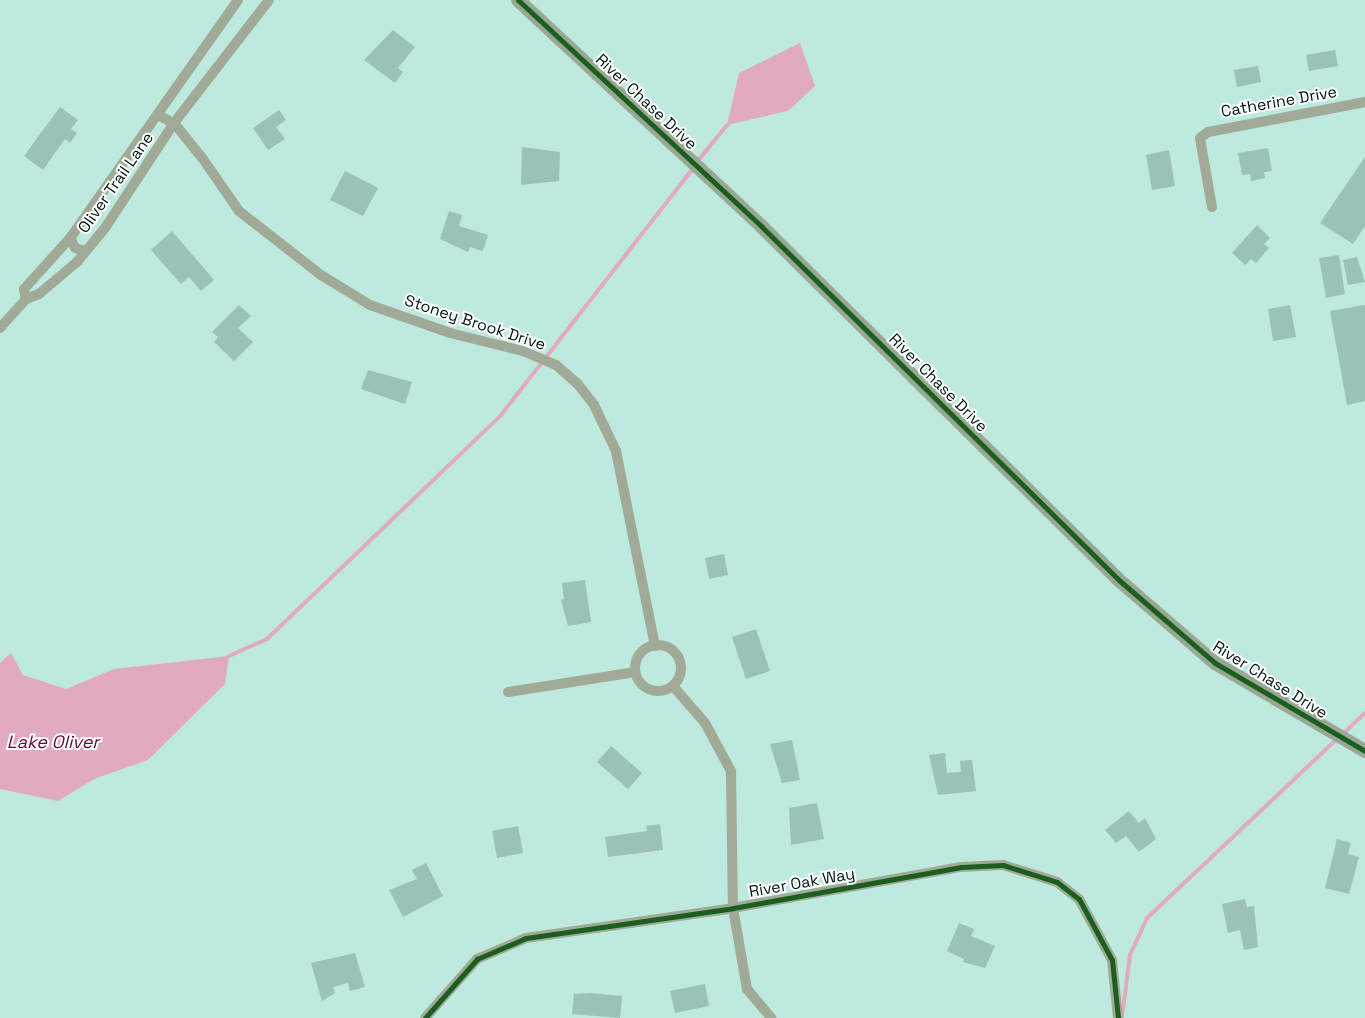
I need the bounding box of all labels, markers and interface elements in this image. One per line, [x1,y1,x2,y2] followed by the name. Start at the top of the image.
[591,50,701,154] street label: River Chase Drive
[1220,82,1338,122] street label: Catherine Drive
[74,129,158,237] street label: Oliver Trail Lane
[402,291,548,355] street label: Stoney Brook Drive
[885,330,991,436] street label: River Chase Drive
[1209,637,1331,723] street label: River Chase Drive
[7,731,99,753] water label: Lake Oliver
[748,864,856,902] street label: River Oak Way

